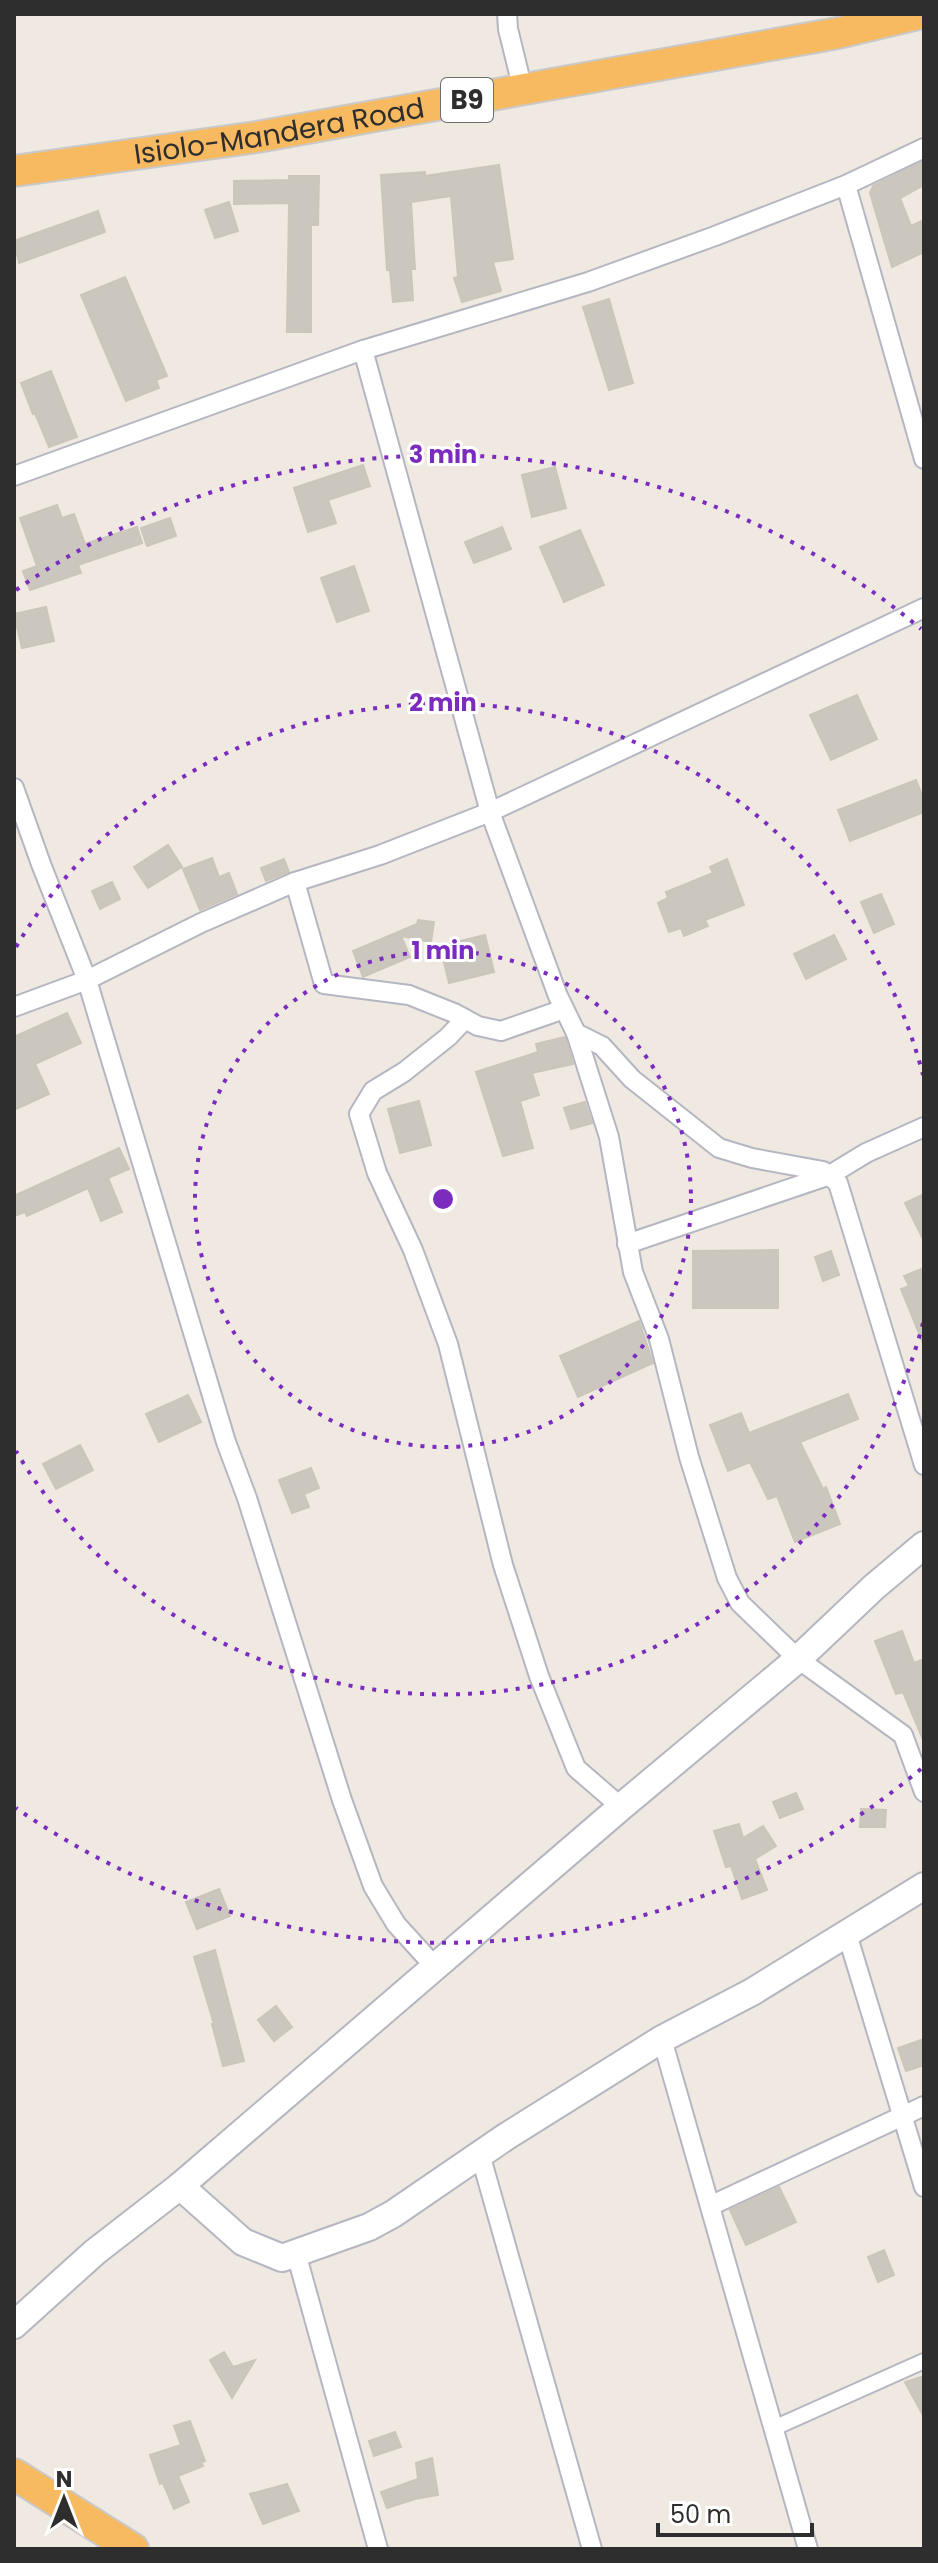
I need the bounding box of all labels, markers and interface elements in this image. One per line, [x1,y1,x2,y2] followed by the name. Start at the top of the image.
[441,78,493,122] road number: B9
[131,88,427,174] street label: Isiolo-Mandera Road
[409,438,477,471] text: 3 min
[409,686,477,719] text: 2 min
[412,934,474,967] text: 1 min
[429,1185,457,1213] centre of rings
[24,2459,104,2539] north arrow
[56,2464,72,2495] text: N
[658,2487,812,2537] scale bar
[670,2498,731,2531] text: 50 m

